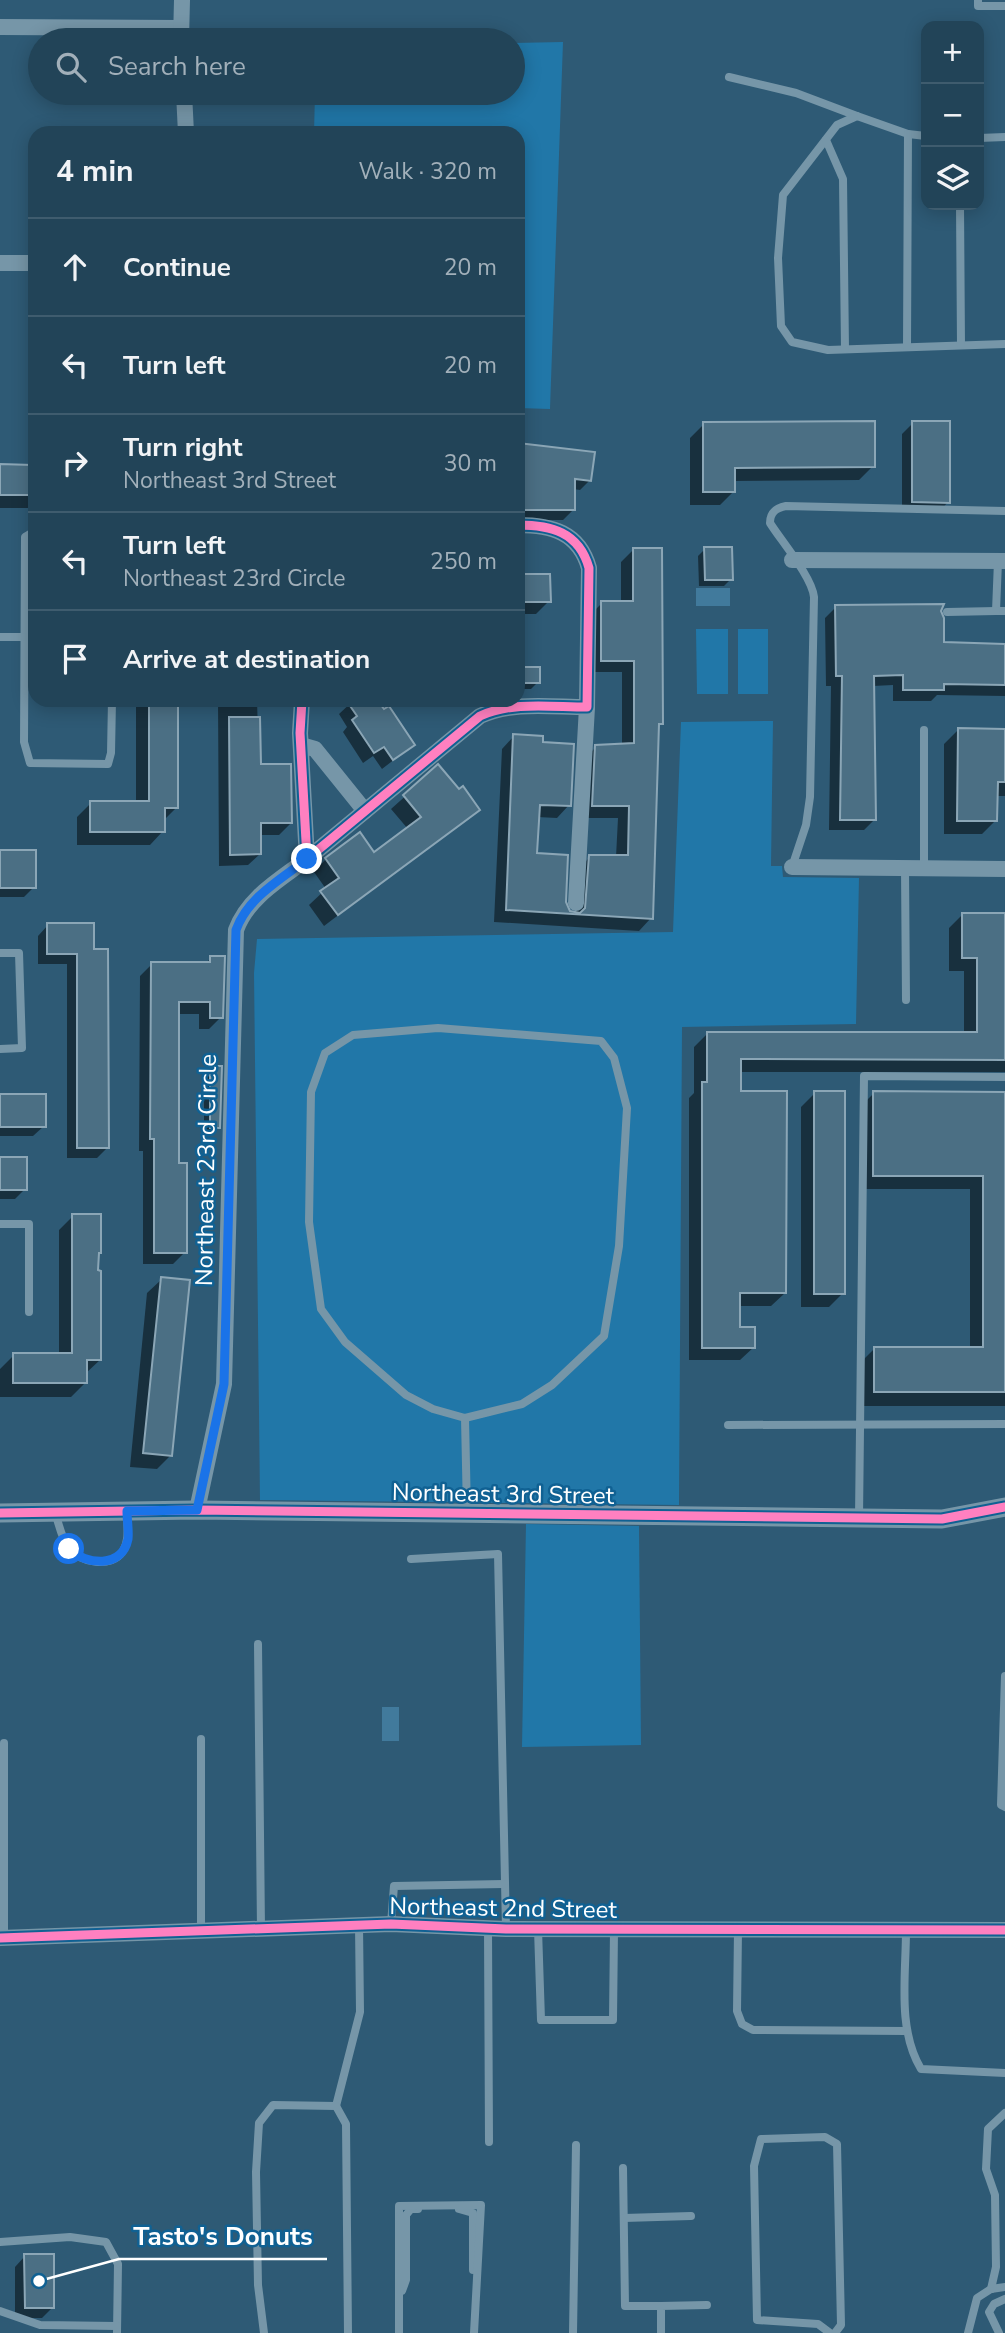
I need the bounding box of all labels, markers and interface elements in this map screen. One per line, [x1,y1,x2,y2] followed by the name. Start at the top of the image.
[921,21,984,210] map controls
[921,21,984,84] button: +
[28,28,525,105] search box
[52,48,90,86] icon: search
[108,49,246,84] text: Search here
[921,84,984,147] button: −
[921,147,984,210] button: layers
[56,151,134,192] text: 4 min
[358,156,497,187] text: Walk · 320 m
[56,248,94,286] icon: ahead
[123,250,231,285] text: Continue
[444,252,497,283] text: 20 m
[56,346,94,384] icon: left
[123,348,226,383] text: Turn left
[444,350,497,381] text: 20 m
[123,430,242,465] text: Turn right
[56,444,94,482] icon: right
[444,448,497,479] text: 30 m
[123,465,336,496] text: Northeast 3rd Street
[123,528,226,563] text: Turn left
[56,542,94,580] icon: left
[430,546,497,577] text: 250 m
[123,563,346,594] text: Northeast 23rd Circle
[56,640,94,678] icon: arrive
[123,642,370,677] text: Arrive at destination
[291,843,322,874] route end
[188,1054,224,1286] street label: Northeast 23rd Circle
[392,1476,615,1512] street label: Northeast 3rd Street
[53,1533,84,1564] route start
[389,1890,618,1926] street label: Northeast 2nd Street
[119,2212,327,2259] callout: Tasto's Donuts
[133,2219,313,2254] text: Tasto's Donuts

